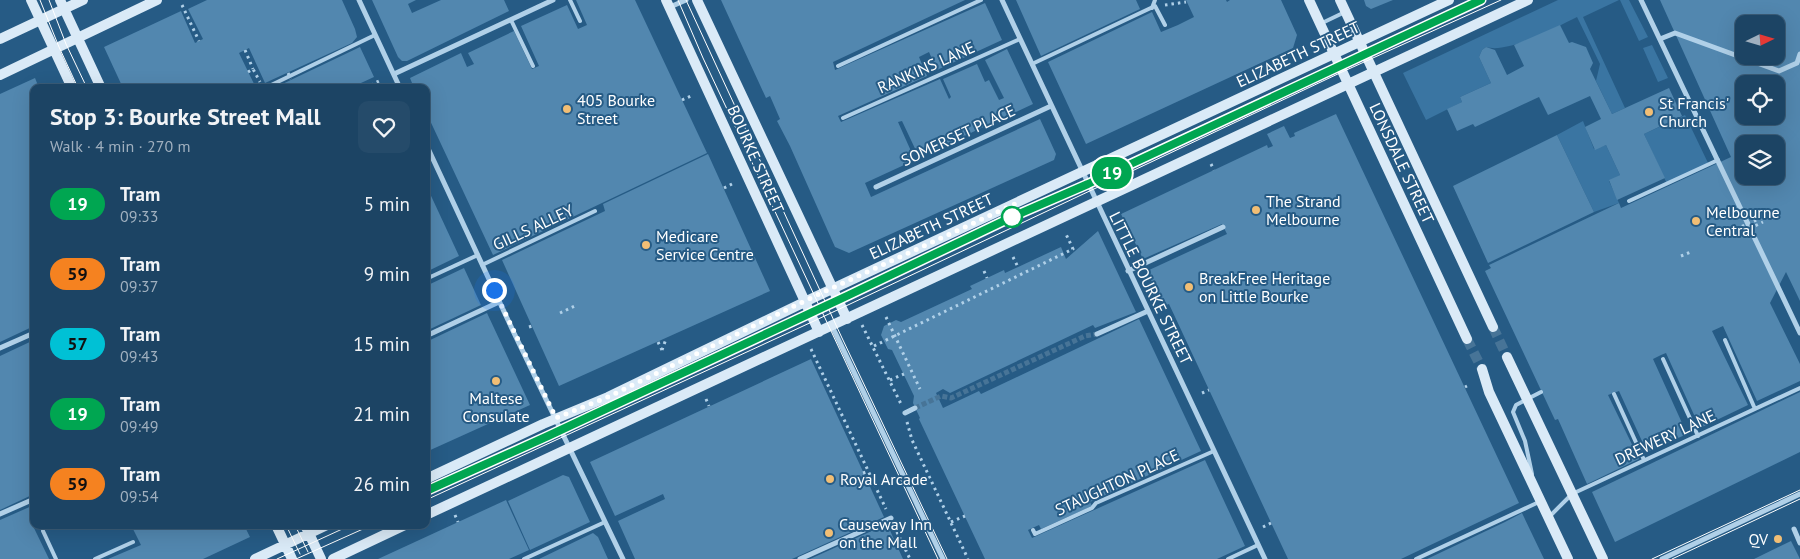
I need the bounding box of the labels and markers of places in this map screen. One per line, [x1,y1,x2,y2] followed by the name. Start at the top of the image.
[577,90,655,128] place label: 405 Bourke Street
[1659,93,1729,131] place label: St Francis' Church
[561,103,573,115] marker: 405 Bourke Street
[1643,106,1655,118] marker: St Francis' Church
[1266,191,1341,229] place label: The Strand Melbourne
[1706,202,1780,240] place label: Melbourne Central
[1250,204,1262,216] marker: The Strand Melbourne
[1001,206,1023,228] unlabelled marker
[1690,215,1702,227] marker: Melbourne Central
[656,226,754,264] place label: Medicare Service Centre
[640,239,652,251] marker: Medicare Service Centre
[1199,268,1330,306] place label: BreakFree Heritage on Little Bourke
[1183,281,1195,293] marker: BreakFree Heritage on Little Bourke
[490,375,502,387] marker: Maltese Consulate
[462,388,530,426] place label: Maltese Consulate
[840,469,928,489] place label: Royal Arcade
[824,473,836,485] marker: Royal Arcade
[839,514,932,552] place label: Causeway Inn on the Mall
[823,527,835,539] marker: Causeway Inn on the Mall
[1748,529,1769,549] place label: QV
[1772,533,1784,545] marker: QV

